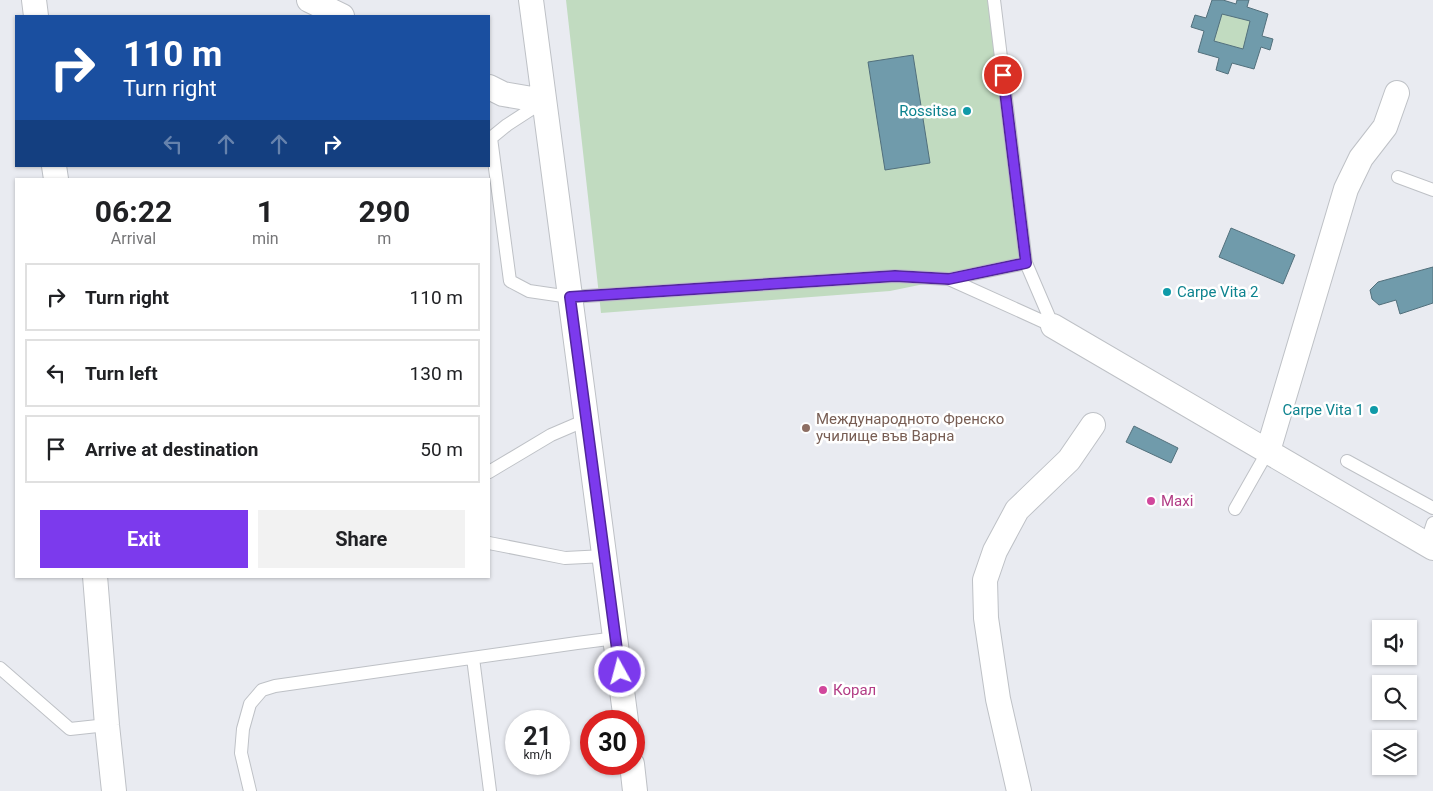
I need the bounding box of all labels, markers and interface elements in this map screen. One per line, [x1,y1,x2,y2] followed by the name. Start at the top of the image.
[123,34,222,75] text: 110 m
[40,35,105,100] icon: right
[982,54,1024,96] pin
[989,61,1017,89] icon: arrive
[123,76,217,101] text: Turn right
[899,102,957,120] place label: Rossitsa
[961,105,973,117] marker: Rossitsa
[159,130,187,158] icon: left
[212,130,240,158] icon: ahead
[265,130,293,158] icon: ahead
[318,130,346,158] icon: right
[95,194,172,229] text: 06:22
[257,194,274,229] text: 1
[359,194,410,229] text: 290
[111,229,156,248] text: Arrival
[252,229,279,248] text: min
[377,229,391,248] text: m
[42,283,70,311] icon: right
[1177,283,1259,301] place label: Carpe Vita 2
[85,286,169,309] text: Turn right
[410,286,463,309] text: 110 m
[1161,286,1173,298] marker: Carpe Vita 2
[42,359,70,387] icon: left
[85,362,158,385] text: Turn left
[410,362,463,385] text: 130 m
[1282,401,1364,419] place label: Carpe Vita 1
[1368,404,1380,416] marker: Carpe Vita 1
[816,410,1004,445] place label: Международното Френско училище във Варна
[800,422,812,434] marker: Международното Френско училище във Варна
[42,435,70,463] icon: arrive
[85,438,258,461] text: Arrive at destination
[420,438,463,461] text: 50 m
[1161,492,1193,510] place label: Maxi
[1145,495,1157,507] marker: Maxi
[40,510,248,568] button: Exit
[258,510,465,568] button: Share
[1372,620,1417,775] map controls
[1372,620,1417,665] button: sound
[593,645,645,697] position arrow
[1372,675,1417,720] button: search
[833,681,876,699] place label: Корал
[817,684,829,696] marker: Корал
[580,710,645,775] speed limit sign: 30
[523,722,552,751] text: 21
[1372,730,1417,775] button: layers
[523,748,552,762] text: km/h

